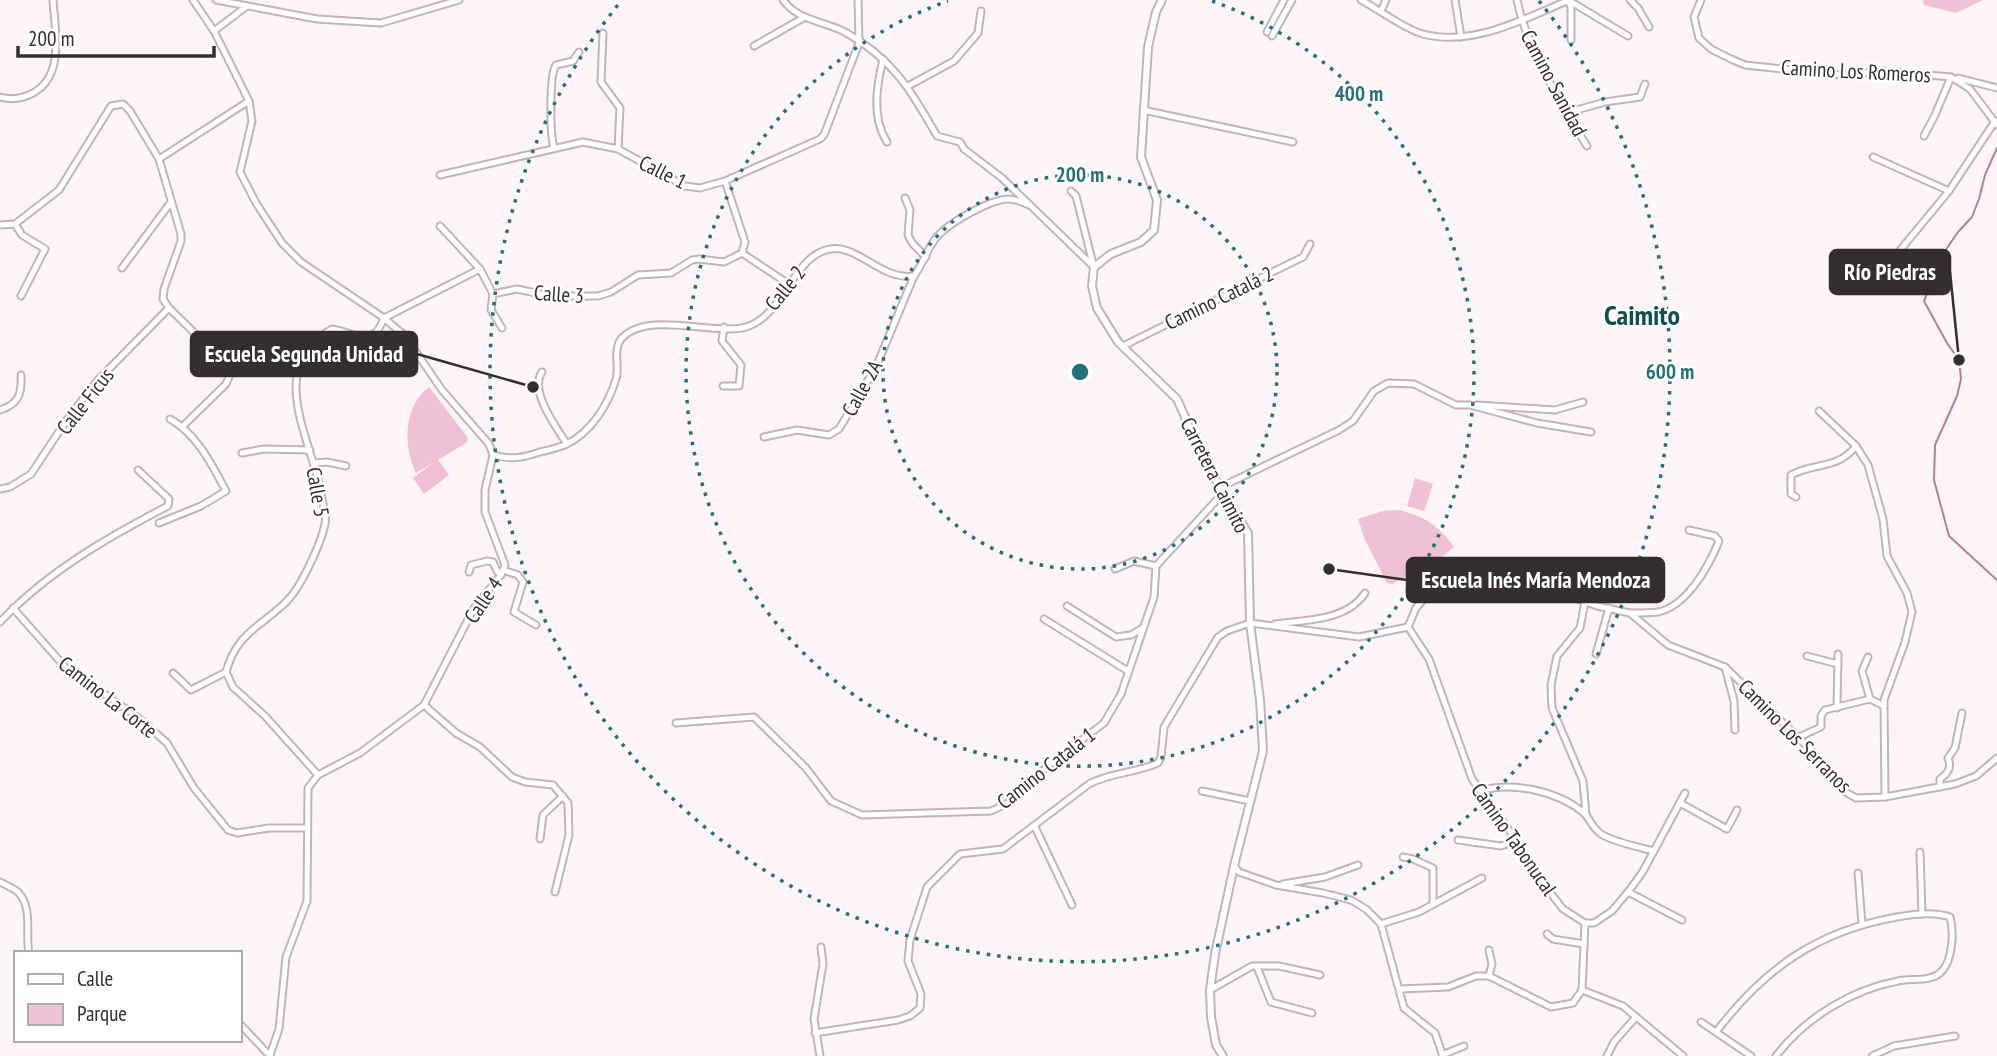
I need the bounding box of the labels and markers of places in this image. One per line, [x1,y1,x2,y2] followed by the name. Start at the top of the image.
[1830,250,1950,294] callout: Río Piedras
[191,332,417,376] callout: Escuela Segunda Unidad
[1068,360,1092,384] centre of rings
[1407,558,1664,602] callout: Escuela Inés María Mendoza

